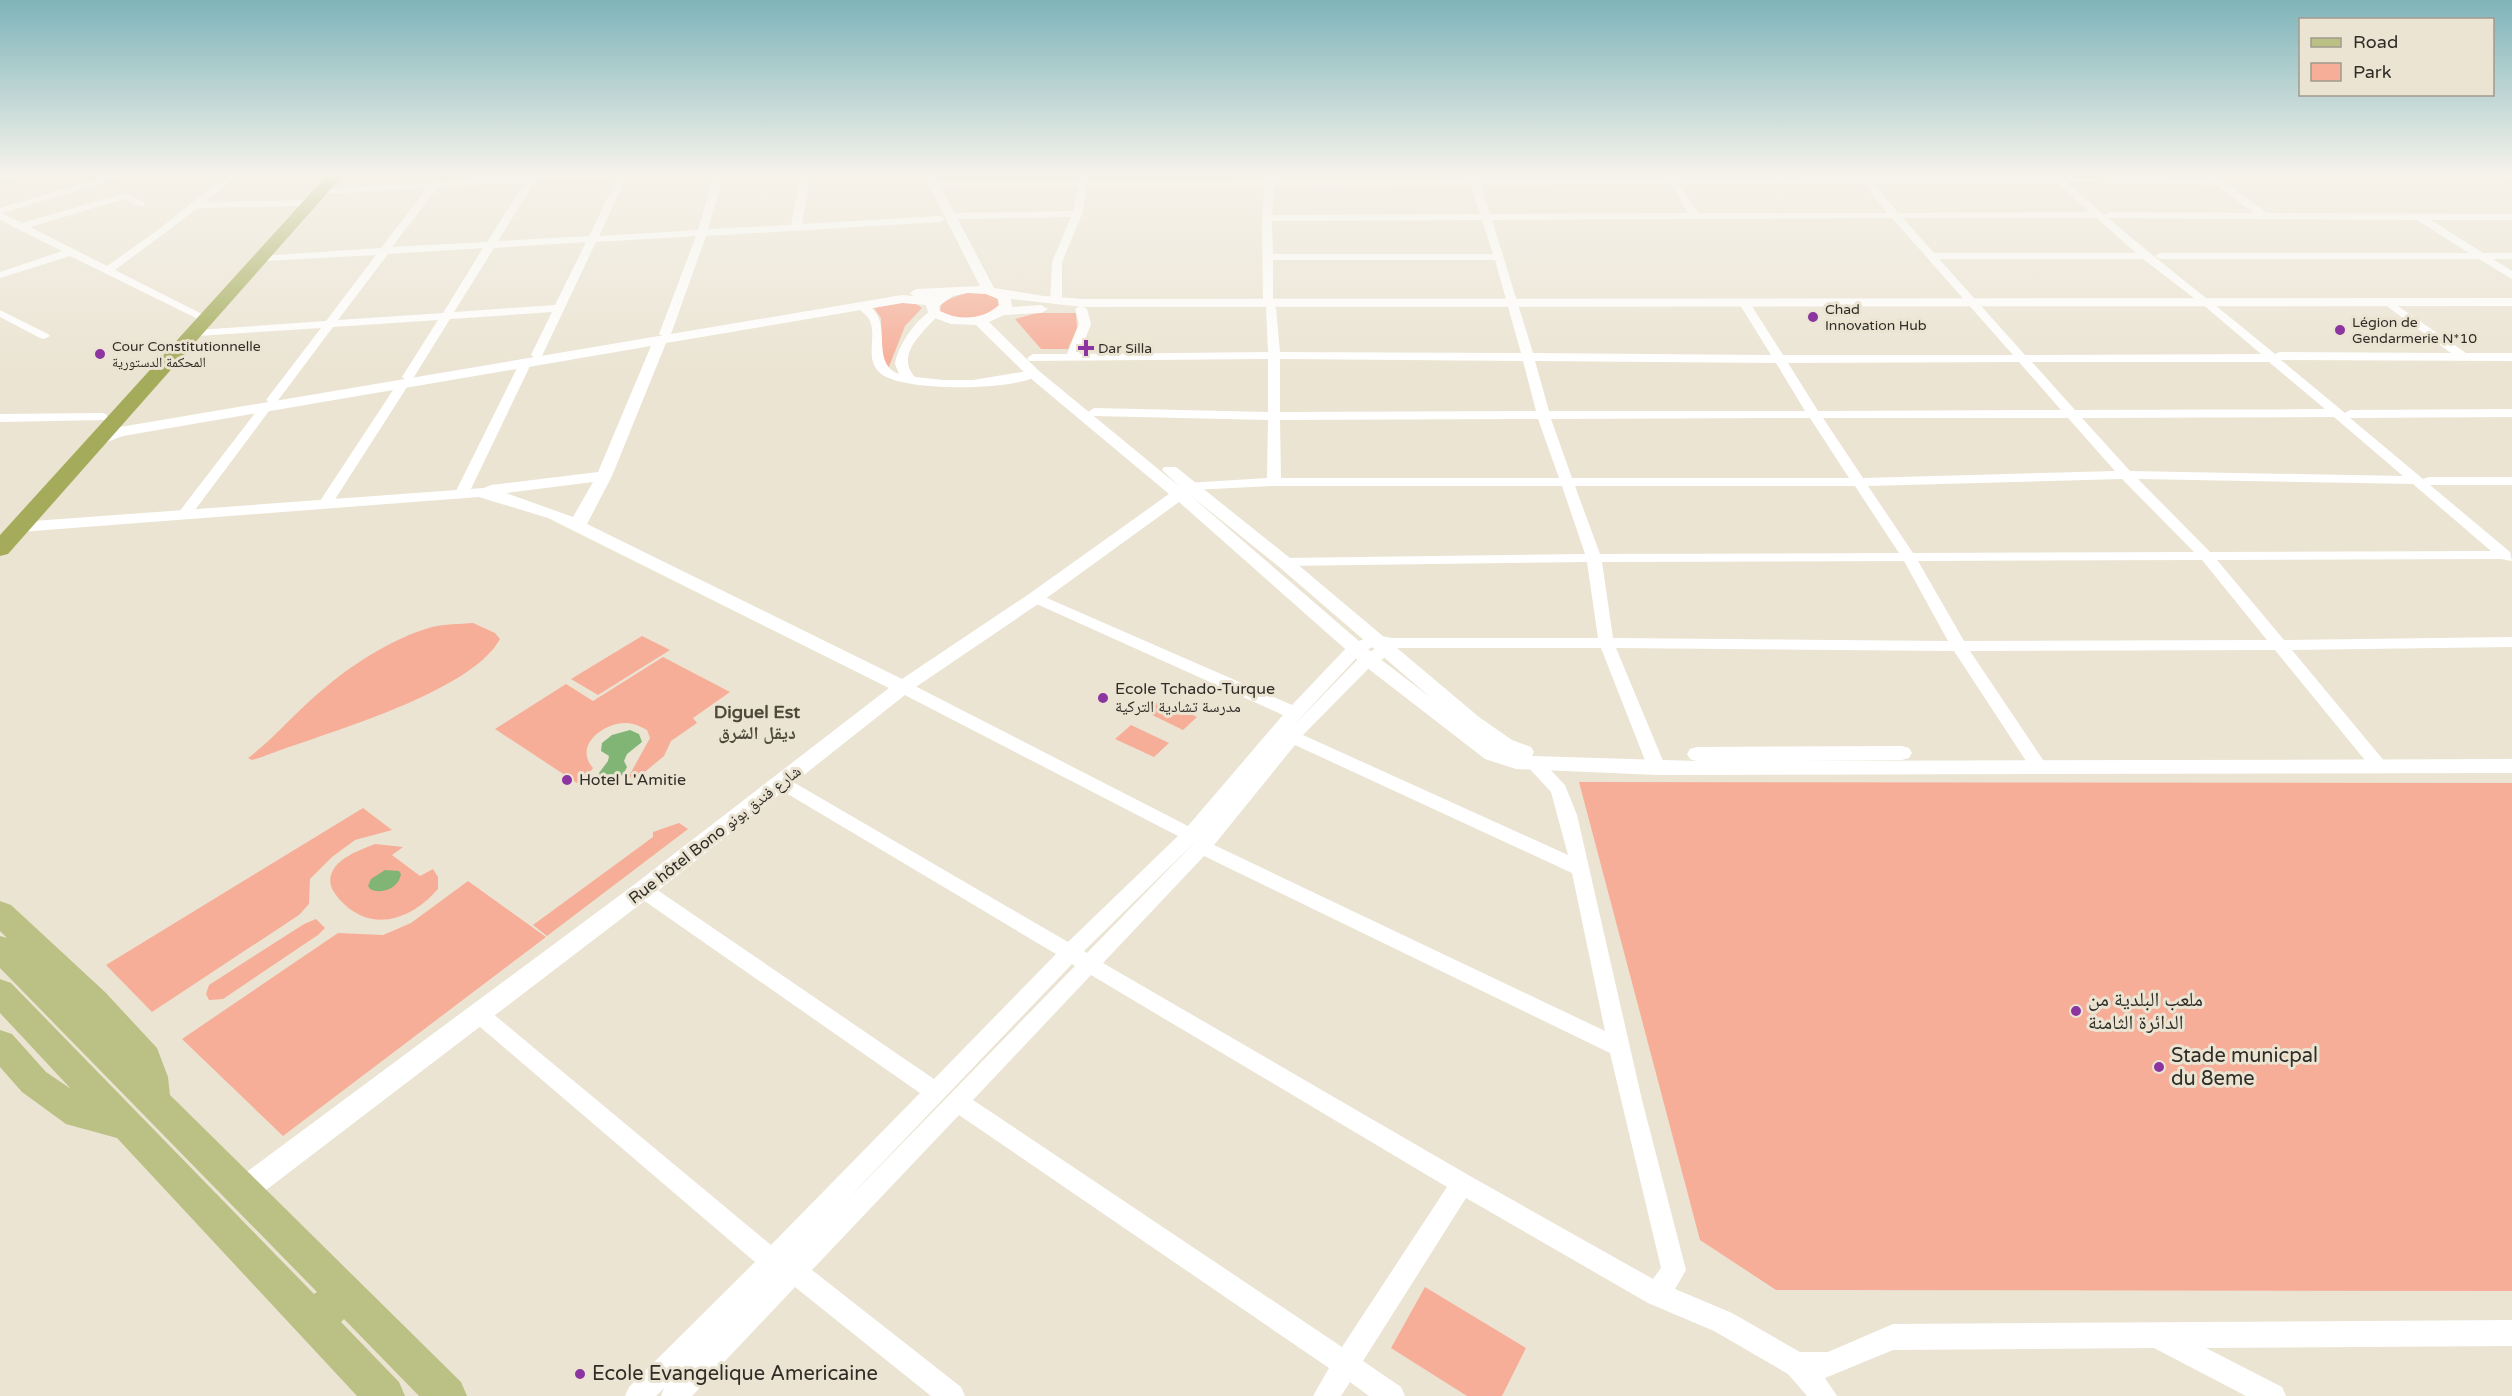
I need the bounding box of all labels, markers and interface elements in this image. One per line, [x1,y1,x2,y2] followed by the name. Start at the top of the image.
[2299,18,2494,96] legend
[2353,31,2398,53] text: Road
[2353,61,2392,83] text: Park
[1825,301,1927,334] place label: Chad Innovation Hub
[1806,310,1820,324] marker: Chad Innovation Hub
[2352,314,2477,347] place label: Légion de Gendarmerie N*10
[2333,323,2347,337] marker: Légion de Gendarmerie N*10
[112,338,261,371] place label: Cour Constitutionnelle المحكمة الدستورية
[1098,340,1152,357] place label: Dar Silla
[1079,341,1093,355] marker: Dar Silla
[93,347,107,361] marker: Cour Constitutionnelle المحكمة الدستورية
[1115,679,1275,717] place label: Ecole Tchado-Turque مدرسة تشادية التركية
[1096,691,1110,705] marker: Ecole Tchado-Turque مدرسة تشادية التركية
[714,701,800,744] district label: Diguel Est ديقل الشرق
[625,761,805,909] street label: Rue hôtel Bono شارع فندق بونو
[579,770,686,790] place label: Hotel L'Amitie
[560,773,574,787] marker: Hotel L'Amitie
[2088,988,2203,1035] place label: ملعب البلدية من الدائرة الثامنة
[2069,1004,2083,1018] marker: ملعب البلدية من الدائرة الثامنة
[2171,1044,2318,1091] place label: Stade municpal du 8eme
[2152,1060,2166,1074] marker: Stade municpal du 8eme
[592,1362,878,1386] place label: Ecole Evangelique Americaine
[573,1367,587,1381] marker: Ecole Evangelique Americaine

